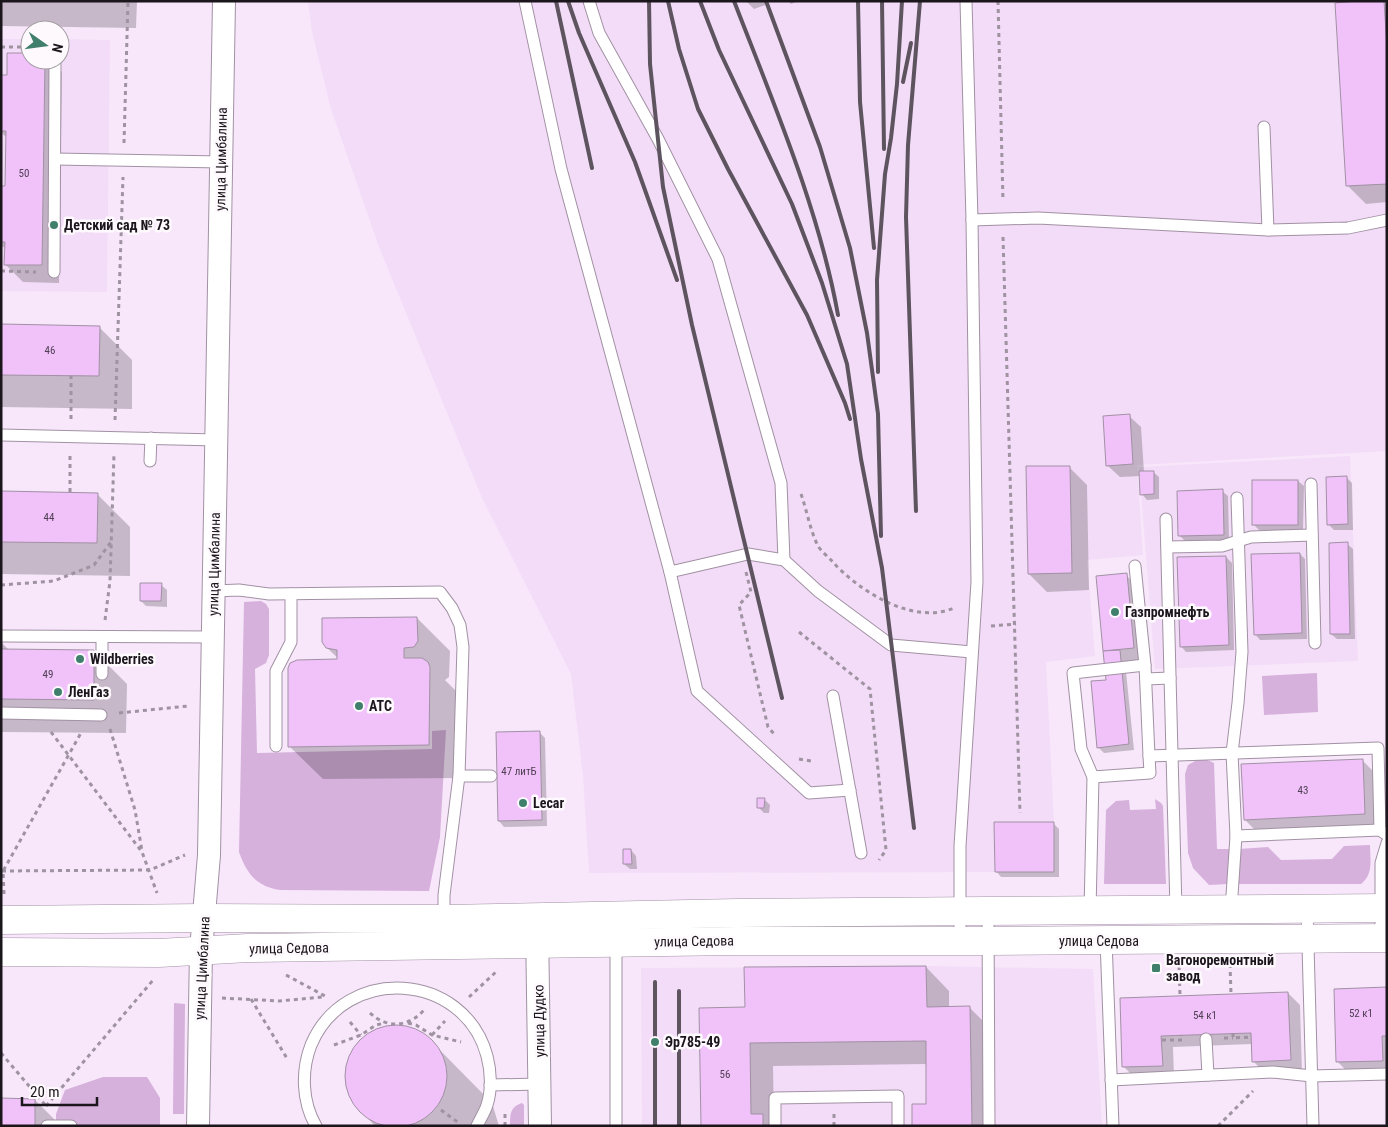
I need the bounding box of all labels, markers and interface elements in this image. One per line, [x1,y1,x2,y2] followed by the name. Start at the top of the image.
[20,20,70,70] north arrow
[49,42,66,54] text: N
[212,107,230,211] street label: улица Цимбалина
[19,167,29,180] house number: 50
[64,217,170,233] place label: Детский сад № 73
[48,219,60,231] marker: Детский сад № 73
[45,344,55,357] house number: 46
[44,511,55,524] house number: 44
[205,512,223,616] street label: улица Цимбалина
[1125,604,1209,620] place label: Газпромнефть
[1109,606,1121,618] marker: Газпромнефть
[90,651,154,667] place label: Wildberries
[74,653,86,665] marker: Wildberries
[43,668,53,681] house number: 49
[68,684,109,700] place label: ЛенГаз
[52,686,64,698] marker: ЛенГаз
[369,698,392,714] place label: АТС
[353,700,365,712] marker: АТС
[501,765,537,778] house number: 47 литБ
[1298,784,1308,797] house number: 43
[533,795,564,811] place label: Lecar
[517,797,529,809] marker: Lecar
[191,916,213,1020] street label: улица Цимбалина
[654,932,734,950] street label: улица Седова
[1059,933,1139,949] street label: улица Седова
[249,939,329,957] street label: улица Седова
[1166,952,1274,984] place label: Вагоноремонтный завод
[1150,962,1162,974] marker: Вагоноремонтный завод
[530,984,548,1058] street label: улица Дудко
[1349,1007,1373,1020] house number: 52 к1
[1193,1009,1217,1022] house number: 54 к1
[665,1034,720,1050] place label: Эр785-49
[649,1036,661,1048] marker: Эр785-49
[720,1068,730,1081] house number: 56
[22,1074,98,1106] scale bar
[30,1083,60,1101] text: 20 m

